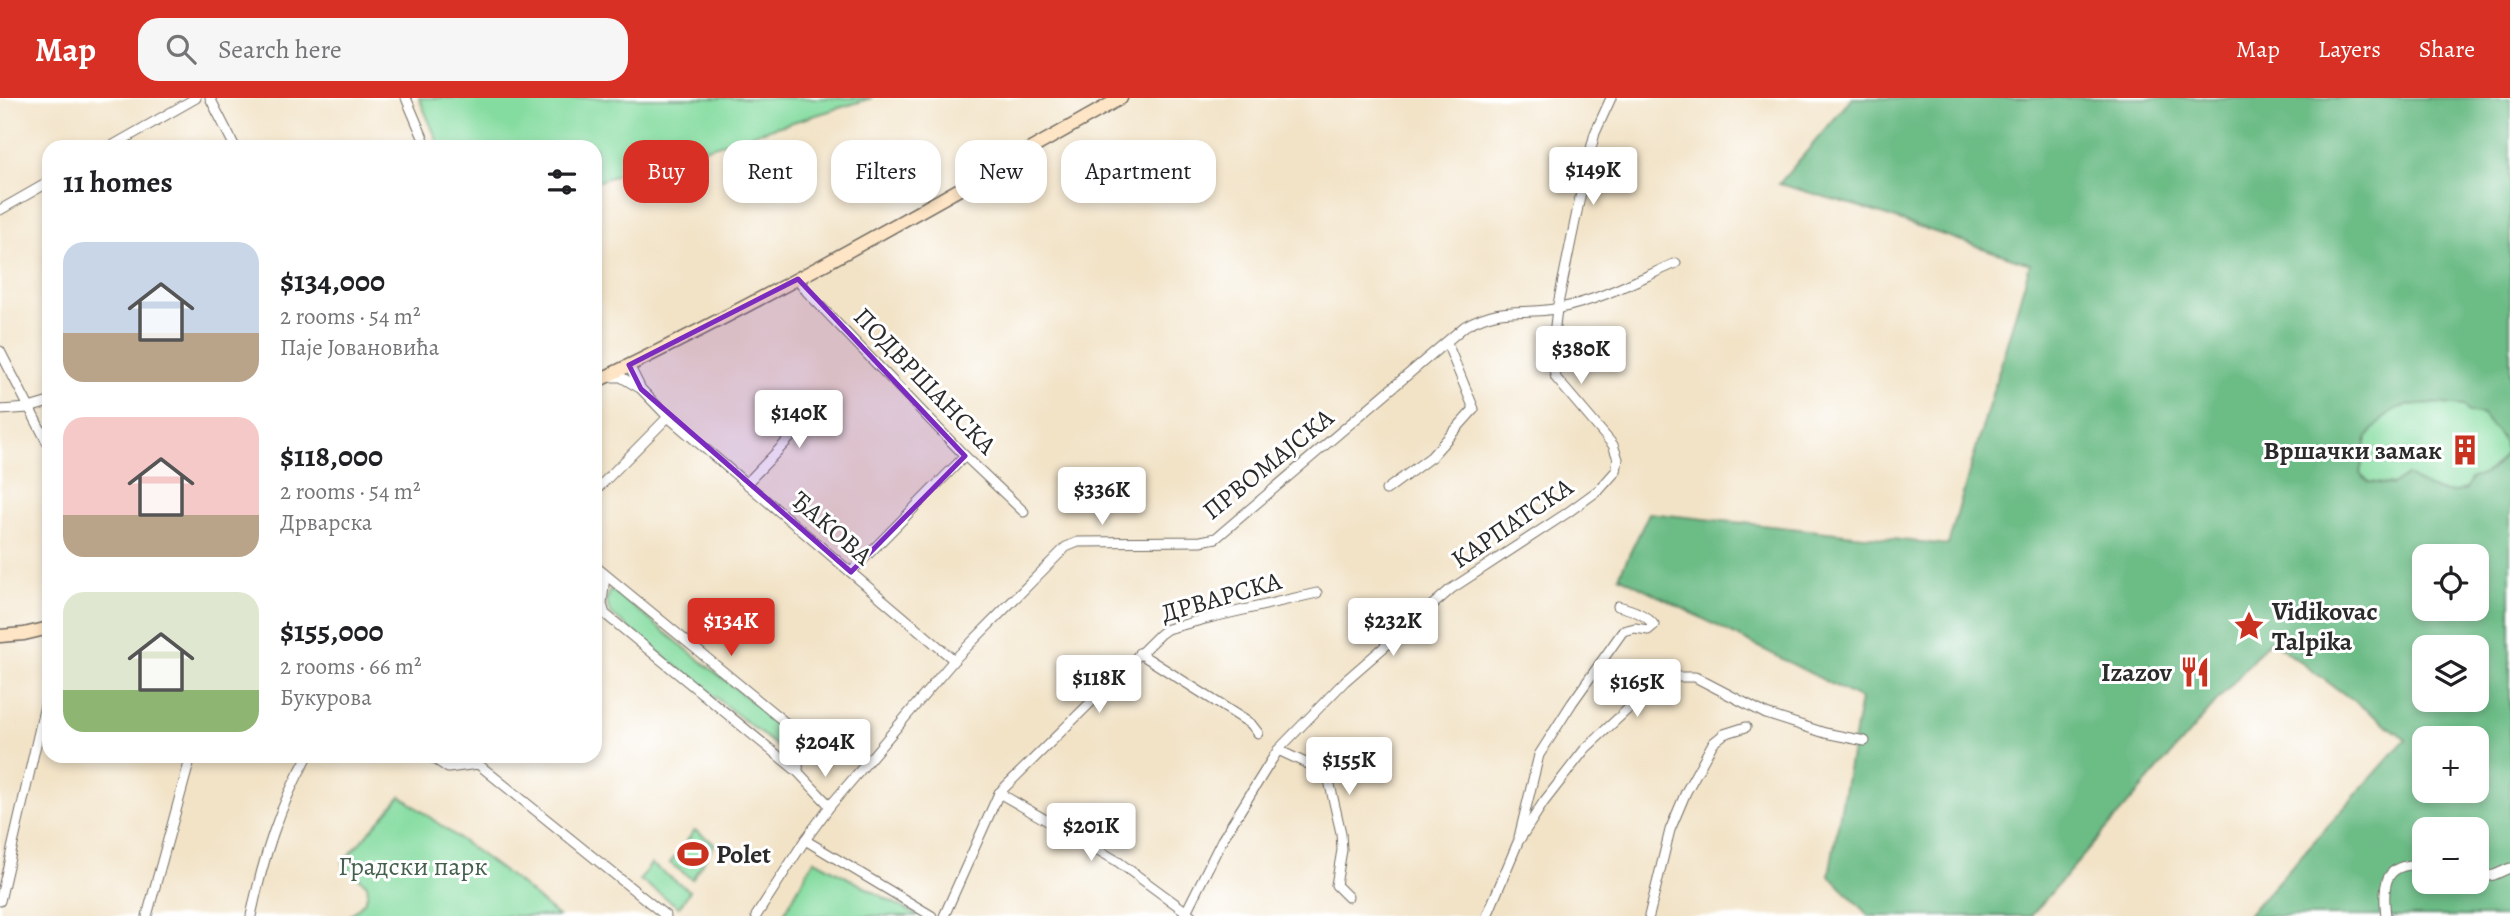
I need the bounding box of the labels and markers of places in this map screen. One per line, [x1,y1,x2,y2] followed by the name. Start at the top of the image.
[1544,148,1642,207] pin: $149K
[1532,327,1630,386] pin: $380K
[750,390,848,450] pin: $140K
[2263,433,2442,468] place label: Вршачки замак
[2448,433,2482,467] building icon: Вршачки замак
[1053,468,1151,527] pin: $336K
[2271,594,2378,659] place label: Vidikovac Talpika
[682,598,780,658] pin: $134K
[1344,598,1442,658] pin: $232K
[2232,609,2266,643] place icon: Vidikovac Talpika
[2101,655,2173,690] place label: Izazov
[2178,655,2212,689] restaurant icon: Izazov
[1050,656,1148,715] pin: $118K
[1588,660,1686,719] pin: $165K
[776,720,874,779] pin: $204K
[1300,738,1398,797] pin: $155K
[1042,804,1140,863] pin: $201K
[676,837,710,871] sports icon: Polet
[716,837,771,872] place label: Polet

